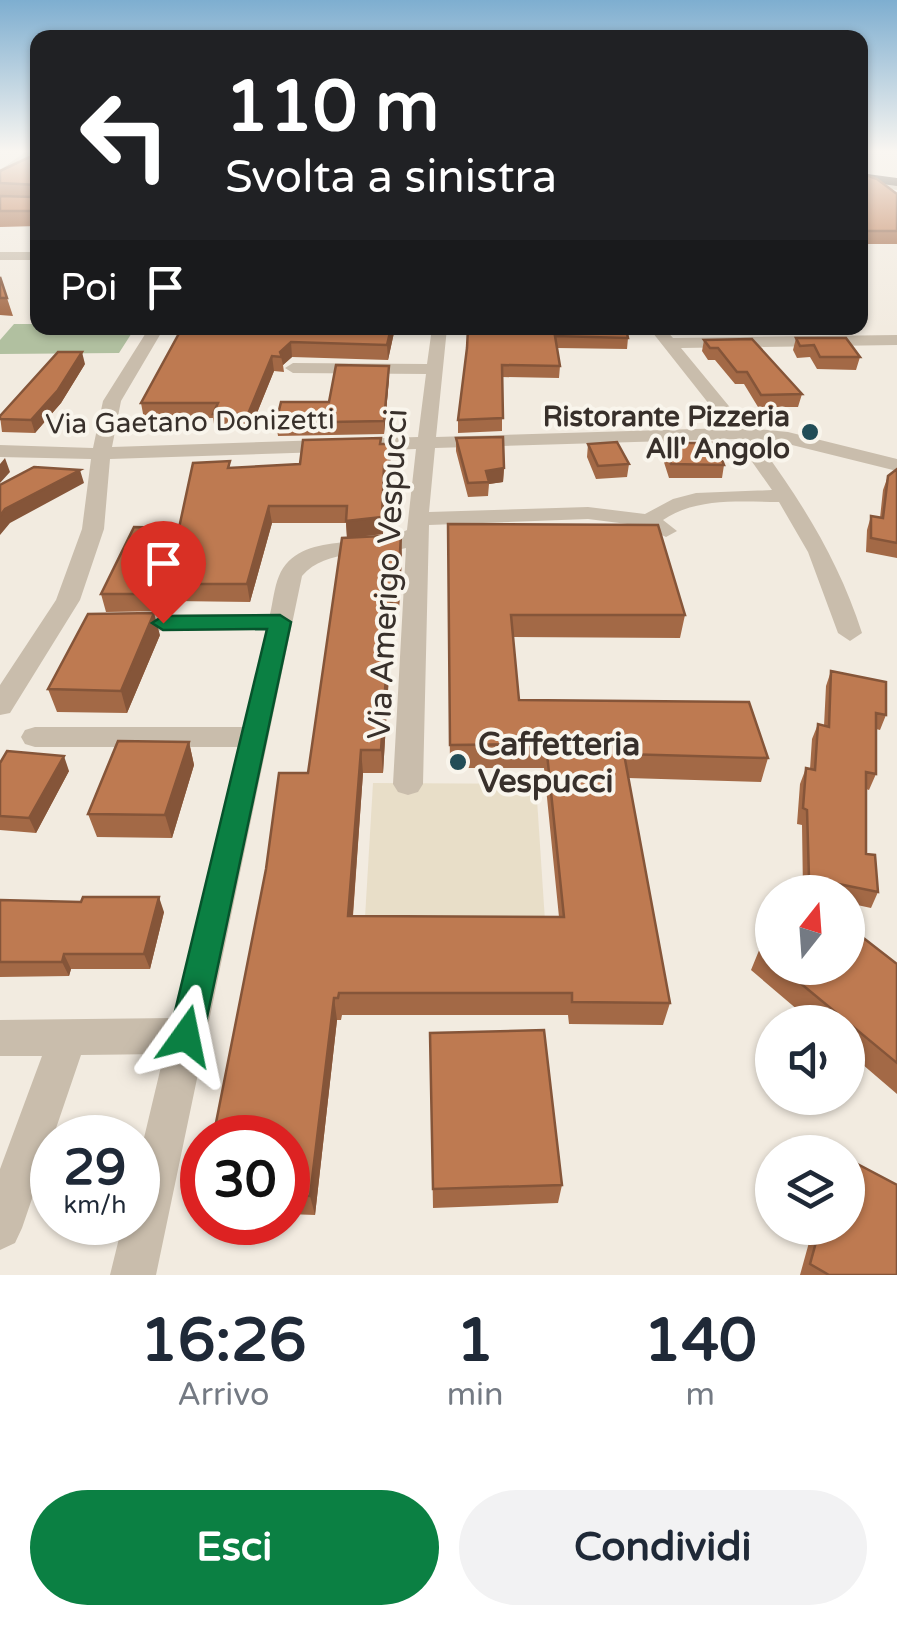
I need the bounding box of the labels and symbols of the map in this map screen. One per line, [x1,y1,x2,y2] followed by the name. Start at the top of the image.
[543,400,790,466] place label: Ristorante Pizzeria All' Angolo
[45,402,335,442] street label: Via Gaetano Donizetti
[360,408,416,740] street label: Via Amerigo Vespucci
[799,421,821,443] marker: Ristorante Pizzeria All' Angolo
[121,521,206,624] pin
[478,726,640,801] place label: Caffetteria Vespucci
[447,751,469,773] marker: Caffetteria Vespucci
[755,875,865,985] north arrow
[134,984,238,1088] position arrow
[180,1115,310,1245] speed limit sign: 30

